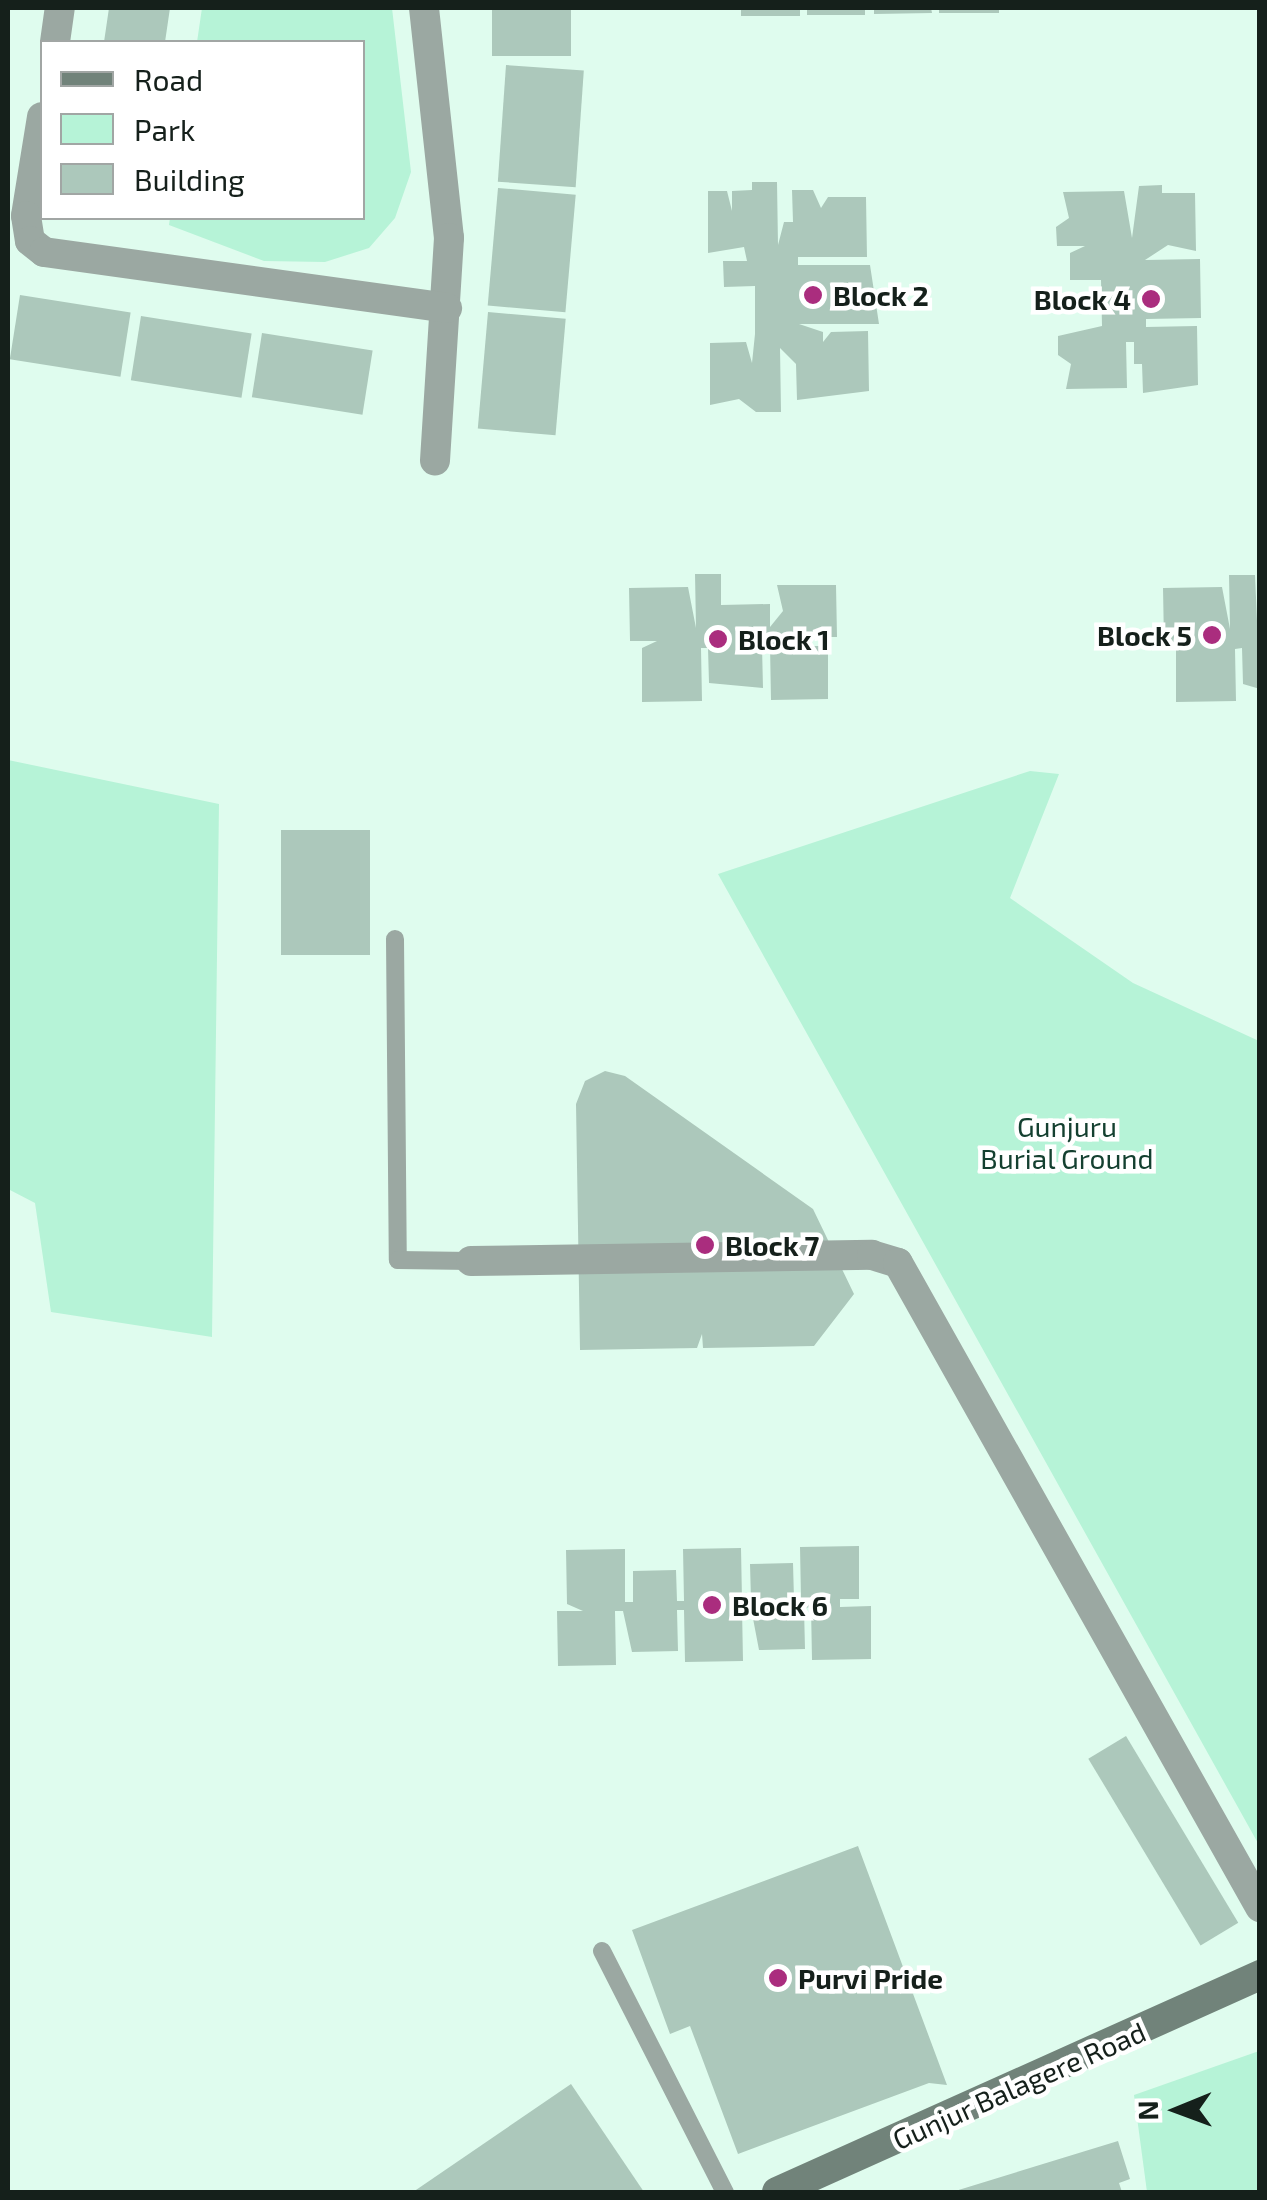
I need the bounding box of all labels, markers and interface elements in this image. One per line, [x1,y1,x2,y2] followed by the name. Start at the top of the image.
[40,40,365,220] legend
[134,61,203,97] text: Road
[134,111,195,147] text: Park
[134,161,245,197] text: Building
[833,278,929,312] place label: Block 2
[1034,282,1131,316] place label: Block 4
[802,284,824,306] marker: Block 2
[1140,288,1162,310] marker: Block 4
[1097,618,1192,652] place label: Block 5
[738,622,830,656] place label: Block 1
[1201,624,1223,646] marker: Block 5
[707,628,729,650] marker: Block 1
[980,1109,1154,1175] park label: Gunjuru Burial Ground
[725,1228,819,1262] place label: Block 7
[694,1234,716,1256] marker: Block 7
[732,1588,828,1622] place label: Block 6
[701,1594,723,1616] marker: Block 6
[798,1961,943,1995] place label: Purvi Pride
[767,1967,789,1989] marker: Purvi Pride
[887,2014,1151,2156] street label: Gunjur Balagere Road
[1127,2060,1227,2160] north arrow
[1130,2100,1164,2121] text: N

